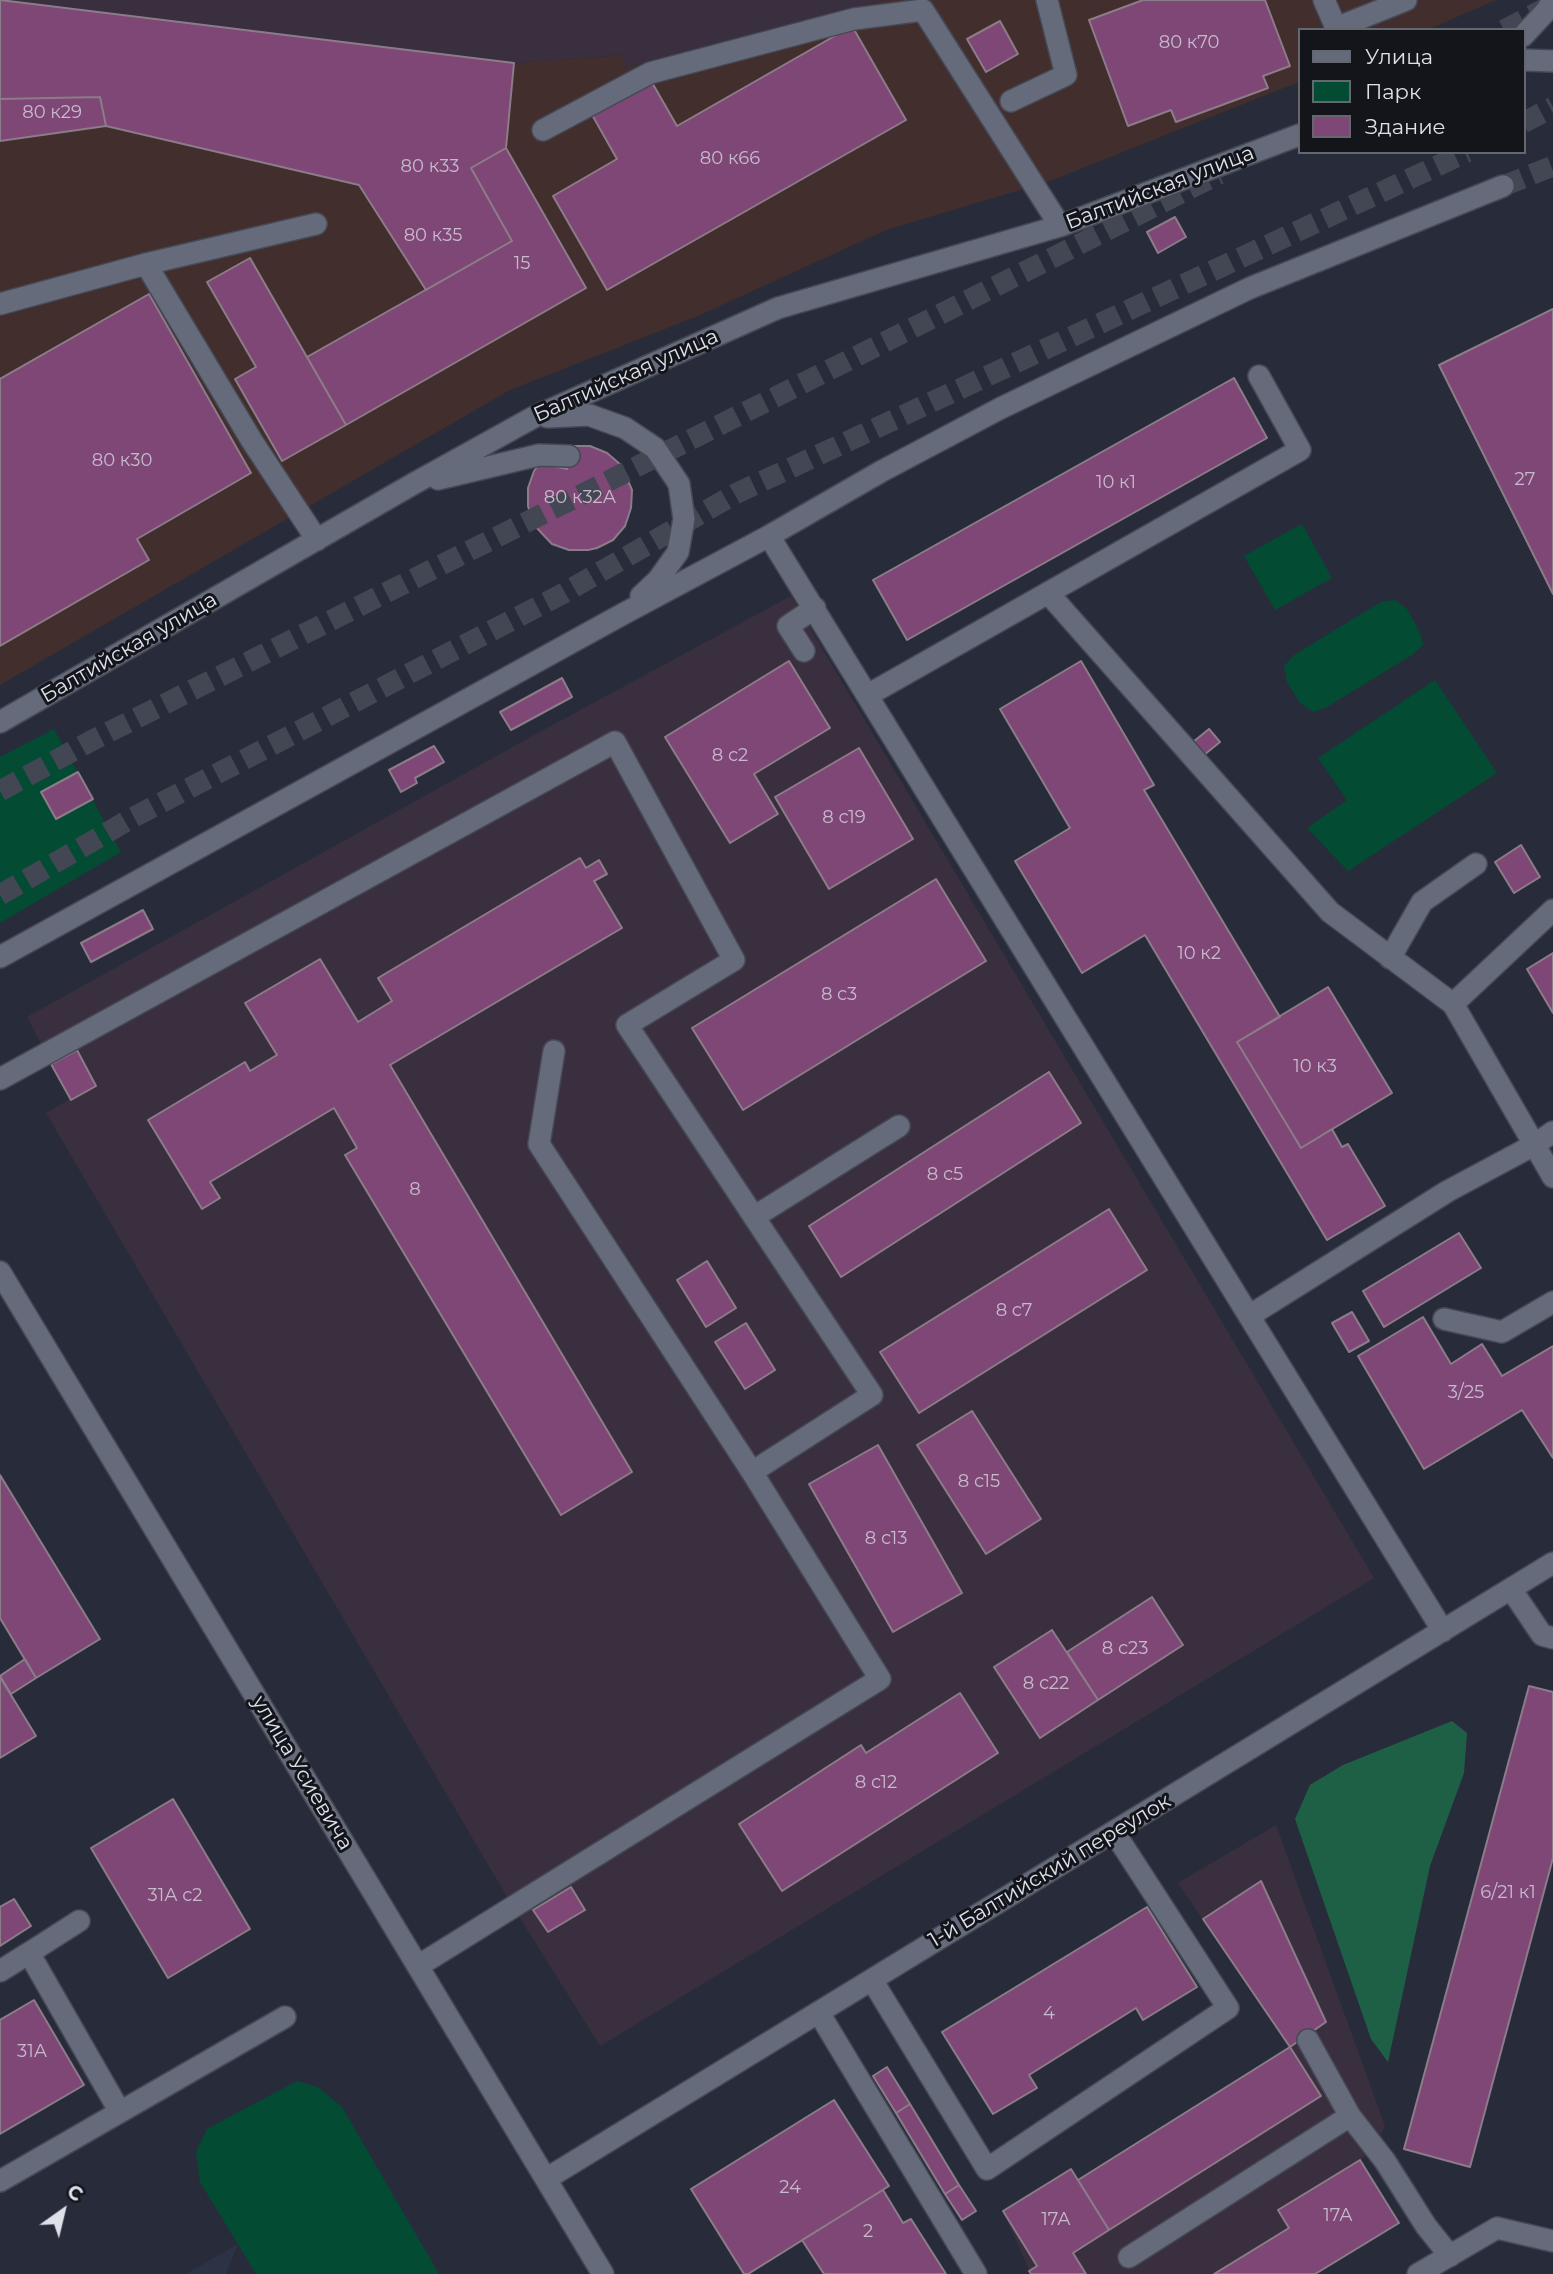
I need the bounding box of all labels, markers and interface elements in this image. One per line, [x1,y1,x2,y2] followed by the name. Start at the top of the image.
[1298,28,1525,154] legend
[1159,32,1219,54] house number: 80 к70
[1365,44,1433,69] text: Улица
[1365,79,1421,104] text: Парк
[22,102,82,124] house number: 80 к29
[1365,114,1446,139] text: Здание
[1062,141,1258,235] street label: Балтийская улица
[700,148,760,170] house number: 80 к66
[401,156,459,178] house number: 80 к33
[404,225,462,247] house number: 80 к35
[514,253,530,275] house number: 15
[530,324,722,428] street label: Балтийская улица
[92,450,152,472] house number: 80 к30
[1515,469,1535,491] house number: 27
[1096,472,1136,494] house number: 10 к1
[544,487,616,509] house number: 80 к32А
[36,587,222,709] street label: Балтийская улица
[712,745,748,767] house number: 8 с2
[822,807,866,829] house number: 8 с19
[1177,943,1221,965] house number: 10 к2
[821,984,857,1006] house number: 8 с3
[1293,1056,1337,1078] house number: 10 к3
[927,1164,963,1186] house number: 8 с5
[409,1179,421,1201] house number: 8
[996,1300,1032,1322] house number: 8 с7
[1448,1382,1484,1404] house number: 3/25
[958,1471,1000,1493] house number: 8 с15
[865,1528,907,1550] house number: 8 с13
[1102,1638,1148,1660] house number: 8 с23
[1023,1673,1069,1695] house number: 8 с22
[246,1691,358,1855] street label: улица Усиевича
[855,1772,897,1794] house number: 8 с12
[924,1789,1176,1953] street label: 1-й Балтийский переулок
[1480,1882,1536,1904] house number: 6/21 к1
[148,1885,202,1907] house number: 31А с2
[1043,2003,1055,2025] house number: 4
[17,2041,47,2063] house number: 31А
[28,2176,98,2246] north arrow
[779,2177,801,2199] house number: 24
[63,2180,87,2207] text: С
[1323,2205,1353,2227] house number: 17А
[1041,2209,1071,2231] house number: 17А
[863,2221,873,2243] house number: 2

